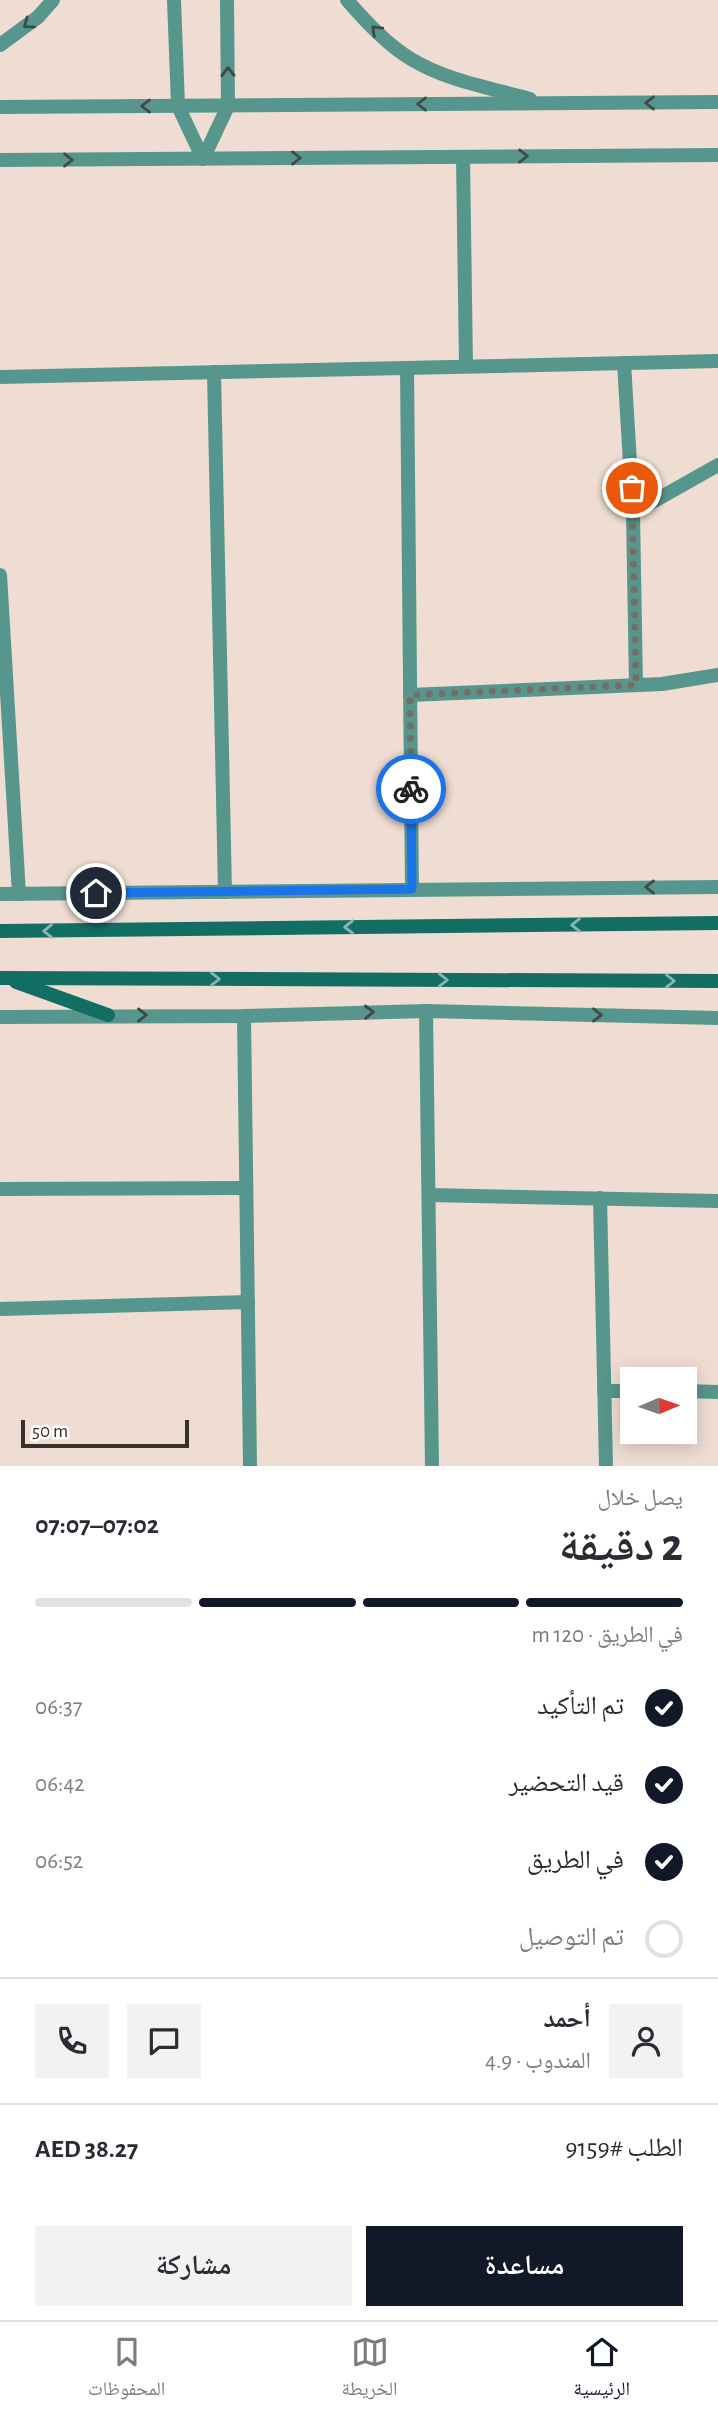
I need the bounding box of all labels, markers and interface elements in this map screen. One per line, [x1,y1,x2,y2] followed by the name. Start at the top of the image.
[23,16,36,28] one-way arrow
[371,25,384,38] one-way arrow
[220,66,236,77] one-way arrow
[644,95,655,111] one-way arrow
[417,96,427,112] one-way arrow
[140,99,151,114] one-way arrow
[518,148,529,164] one-way arrow
[291,150,301,166] one-way arrow
[63,152,74,167] one-way arrow
[602,458,662,518] pin
[613,469,651,507] icon: bag
[376,754,446,824] courier
[392,770,430,808] icon: bike
[66,863,126,923] pin
[77,874,115,912] icon: home
[644,879,655,895] one-way arrow
[571,917,581,933] one-way arrow
[343,920,354,935] one-way arrow
[42,923,53,939] one-way arrow
[210,971,221,987] one-way arrow
[438,972,448,988] one-way arrow
[665,973,676,989] one-way arrow
[364,1005,375,1020] one-way arrow
[592,1007,602,1023] one-way arrow
[136,1008,147,1023] one-way arrow
[620,1367,696,1444] north arrow
[620,1367,697,1444] map controls
[21,1417,189,1449] scale bar
[32,1422,68,1441] text: 50 m
[597,1487,683,1510] text: يصل خلال
[35,1512,159,1538] text: 07:02–07:07
[559,1523,683,1569] text: 2 دقيقة
[531,1624,683,1647] text: في الطريق · 120 m
[645,1689,683,1727] icon: check
[537,1693,624,1719] text: تم التأكيد
[35,1696,82,1719] text: 06:37
[645,1766,683,1804] icon: check
[509,1770,624,1796] text: قيد التحضير
[35,1773,85,1796] text: 06:42
[645,1843,683,1881] icon: check
[527,1847,624,1873] text: في الطريق
[35,1850,83,1873] text: 06:52
[519,1924,624,1950] text: تم التوصيل
[35,2004,109,2078] button: phone
[127,2004,201,2078] button: chat
[609,2004,683,2078] button: person
[543,2006,591,2032] text: أحمد
[485,2050,591,2073] text: المندوب · 4.9
[565,2135,683,2161] text: الطلب #9159
[35,2136,138,2162] text: AED 38.27
[35,2226,352,2306] button: مشاركة
[366,2226,683,2306] button: مساعدة
[88,2333,165,2407] tab: المحفوظات
[342,2333,397,2407] tab: الخريطة
[574,2333,630,2407] tab: الرئيسية

